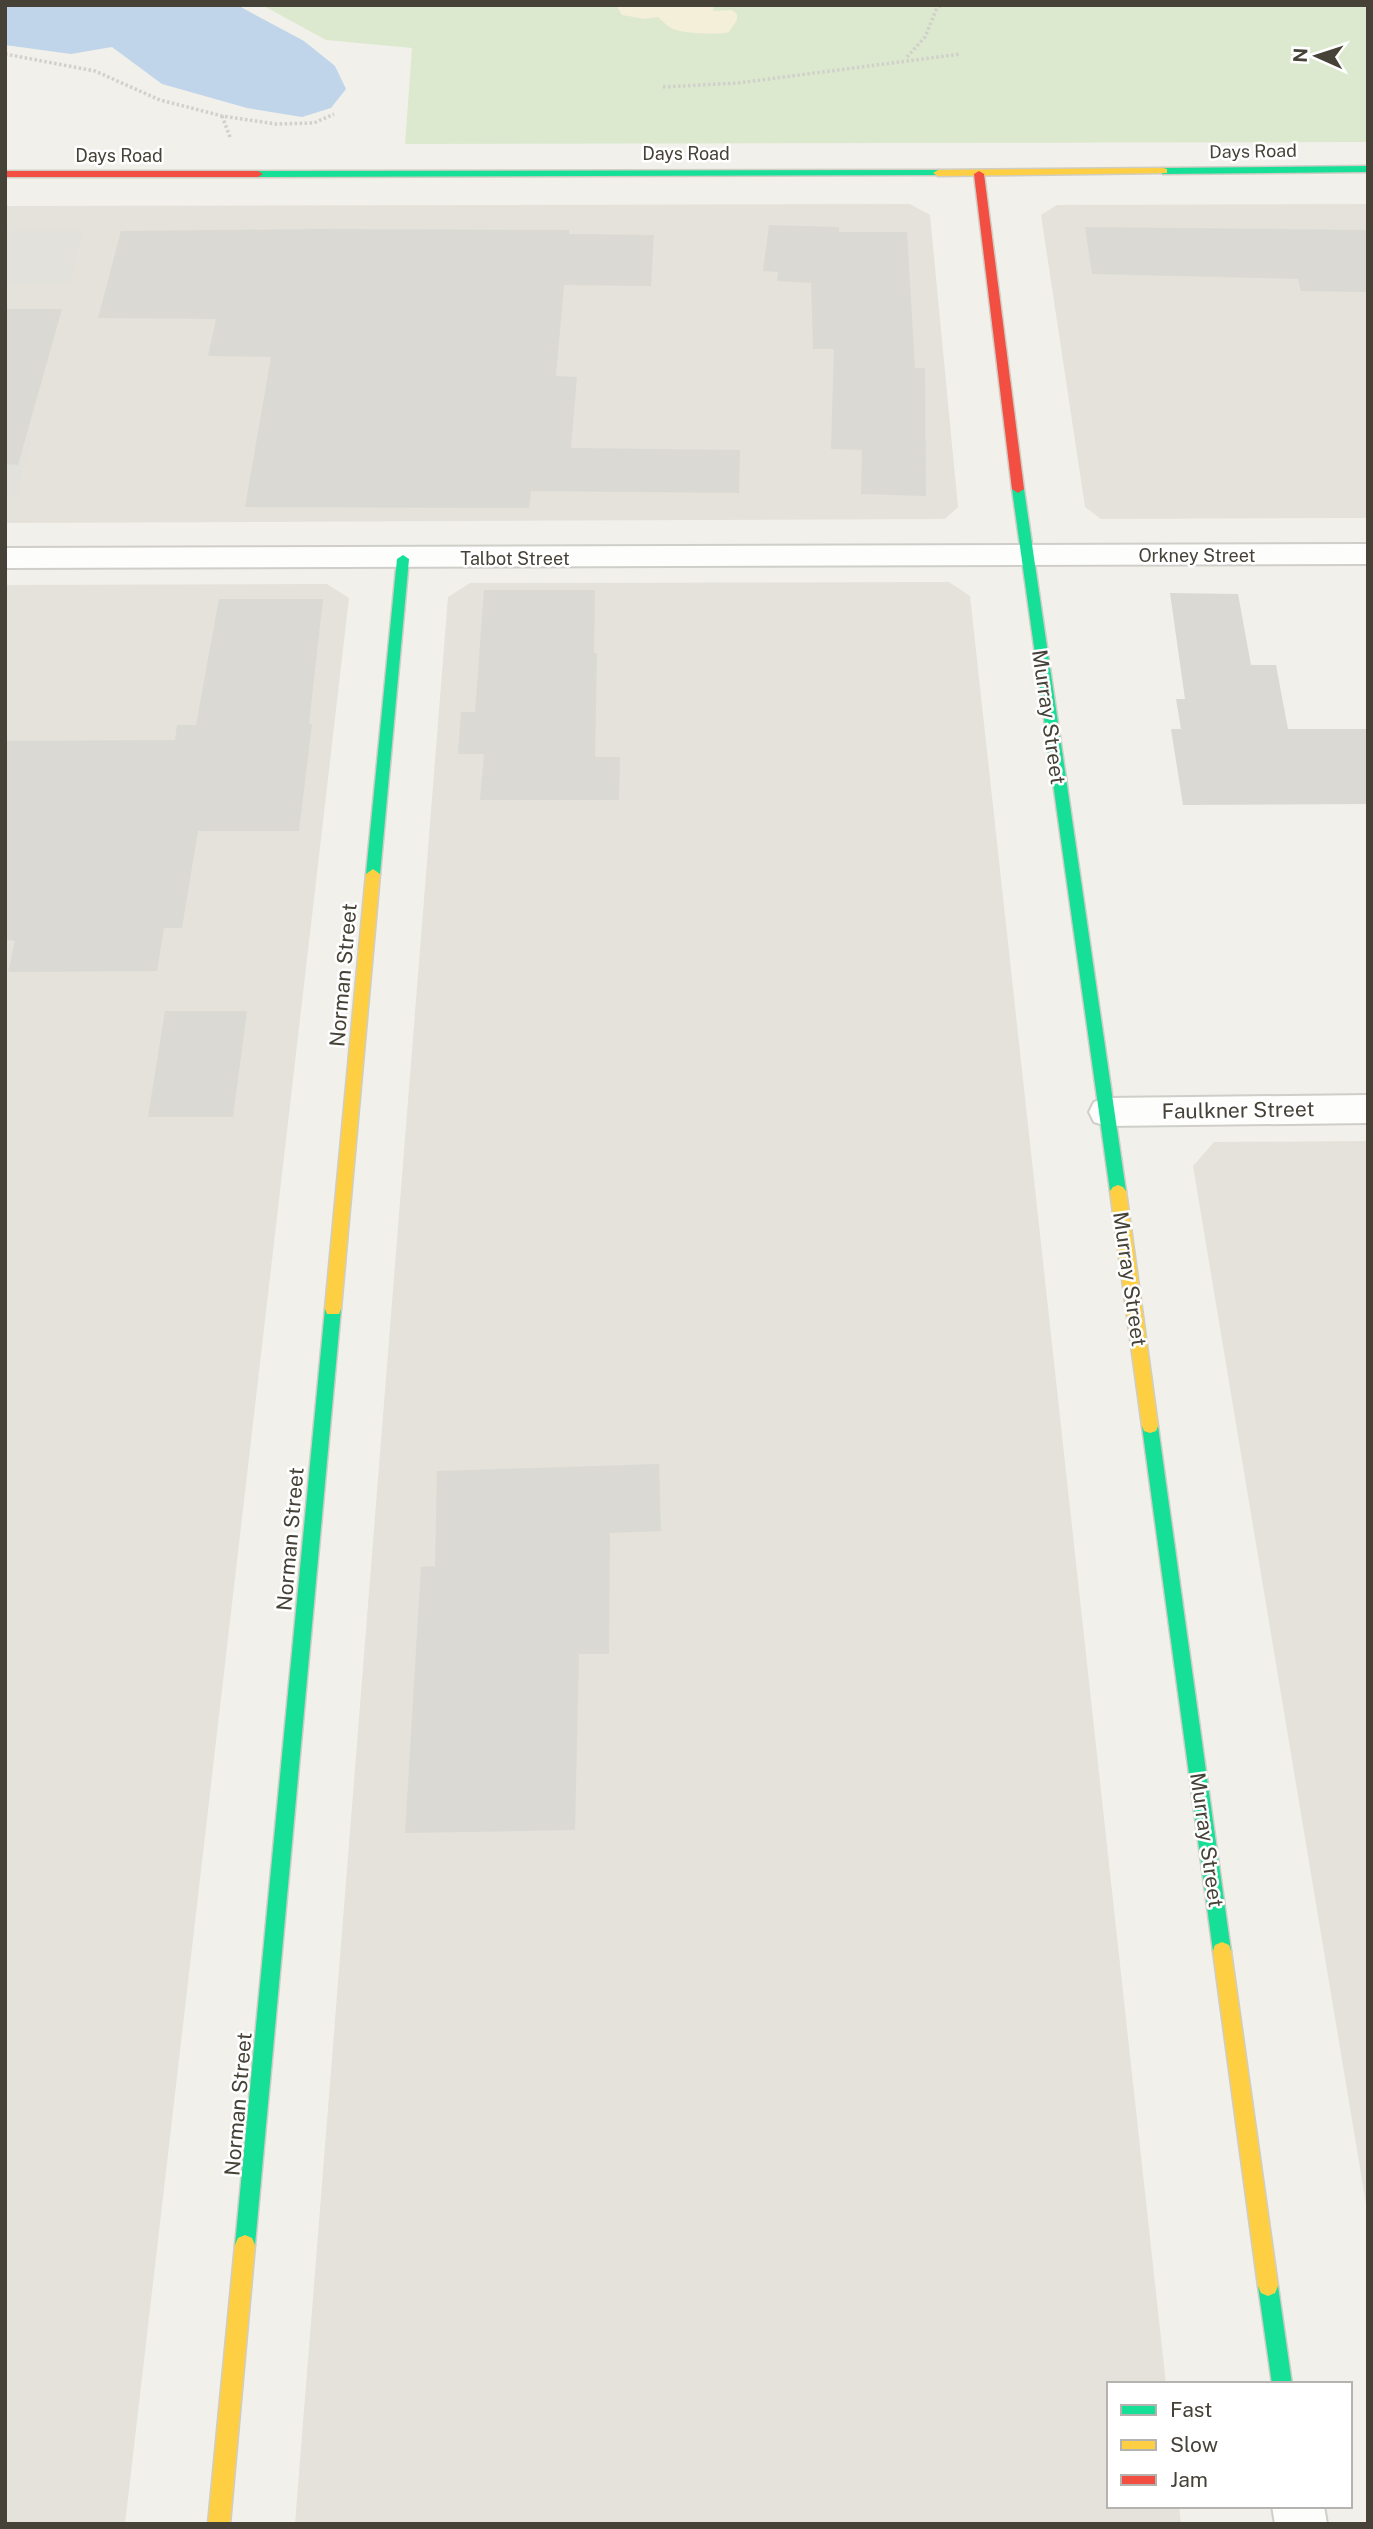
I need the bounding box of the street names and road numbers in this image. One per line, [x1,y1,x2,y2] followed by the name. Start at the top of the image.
[1209,140,1297,162] street label: Days Road
[642,143,730,164] street label: Days Road
[75,145,163,166] street label: Days Road
[1138,545,1256,566] street label: Orkney Street
[460,548,570,569] street label: Talbot Street
[1027,648,1071,786] street label: Murray Street
[324,902,362,1048] street label: Norman Street
[1161,1096,1315,1124] street label: Faulkner Street
[1108,1210,1152,1348] street label: Murray Street
[271,1466,309,1612] street label: Norman Street
[1185,1771,1229,1909] street label: Murray Street
[219,2031,257,2177] street label: Norman Street

